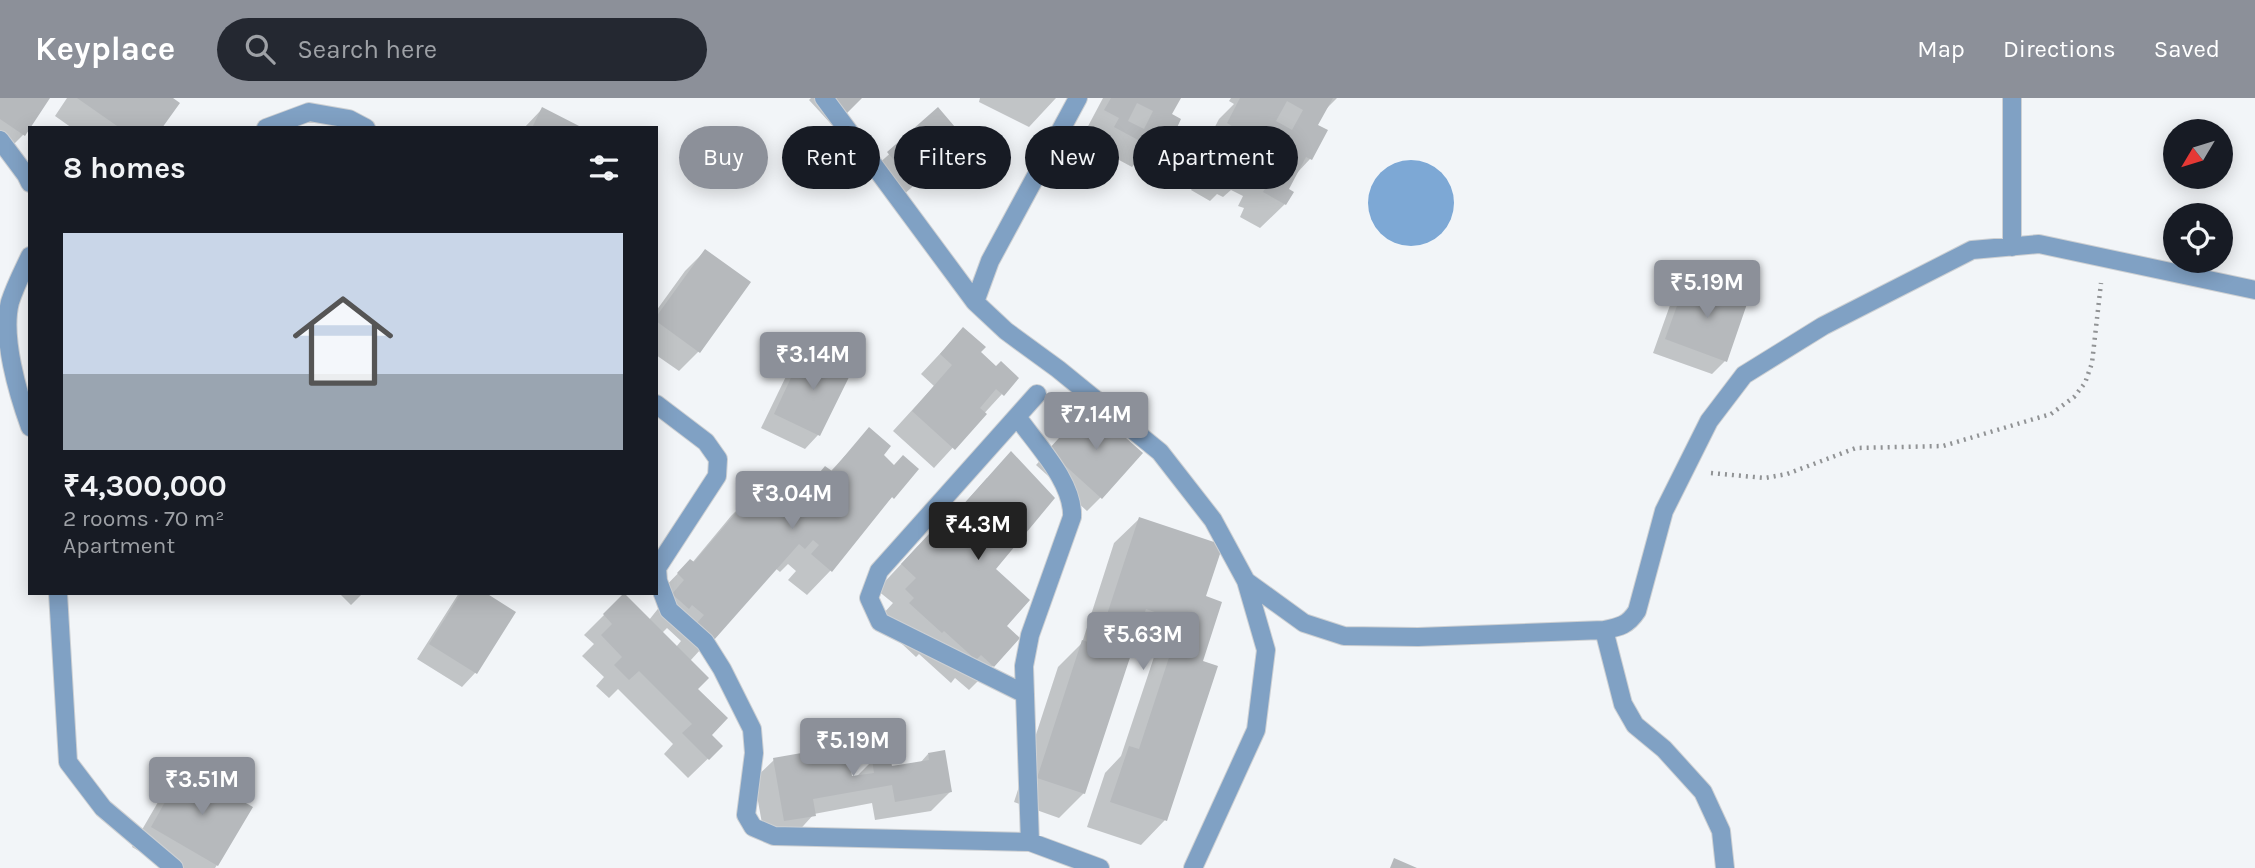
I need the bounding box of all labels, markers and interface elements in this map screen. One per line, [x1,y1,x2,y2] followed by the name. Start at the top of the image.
[217,18,707,81] search box
[35,30,175,68] text: Keyplace
[241,30,279,68] icon: search
[297,34,437,65] text: Search here
[1917,35,1965,63] text: Map
[2003,35,2116,63] text: Directions
[2154,35,2220,63] text: Saved
[2163,119,2233,189] north arrow
[2163,119,2233,273] map controls
[679,126,768,189] chip: Buy
[782,126,880,189] chip: Rent
[894,126,1011,189] chip: Filters
[1025,126,1119,189] chip: New
[1133,126,1298,189] chip: Apartment
[585,149,623,187] icon: filters
[63,150,186,186] text: 8 homes
[2163,203,2233,273] button: locate
[1650,260,1764,320] pin: ₹5.19M
[1670,269,1744,296] text: ₹5.19M
[280,278,406,404] icon: home
[756,332,870,392] pin: ₹3.14M
[776,341,850,368] text: ₹3.14M
[1039,392,1153,452] pin: ₹7.14M
[1060,401,1132,428] text: ₹7.14M
[63,468,227,504] text: ₹4,300,000
[735,472,849,531] pin: ₹3.04M
[752,480,832,507] text: ₹3.04M
[929,503,1027,562] pin: ₹4.3M
[63,505,225,532] text: 2 rooms · 70 m²
[945,511,1011,538] text: ₹4.3M
[63,532,175,559] text: Apartment
[1086,612,1200,672] pin: ₹5.63M
[1103,621,1183,648] text: ₹5.63M
[796,718,910,778] pin: ₹5.19M
[816,727,890,754] text: ₹5.19M
[145,758,259,817] pin: ₹3.51M
[165,766,239,793] text: ₹3.51M

